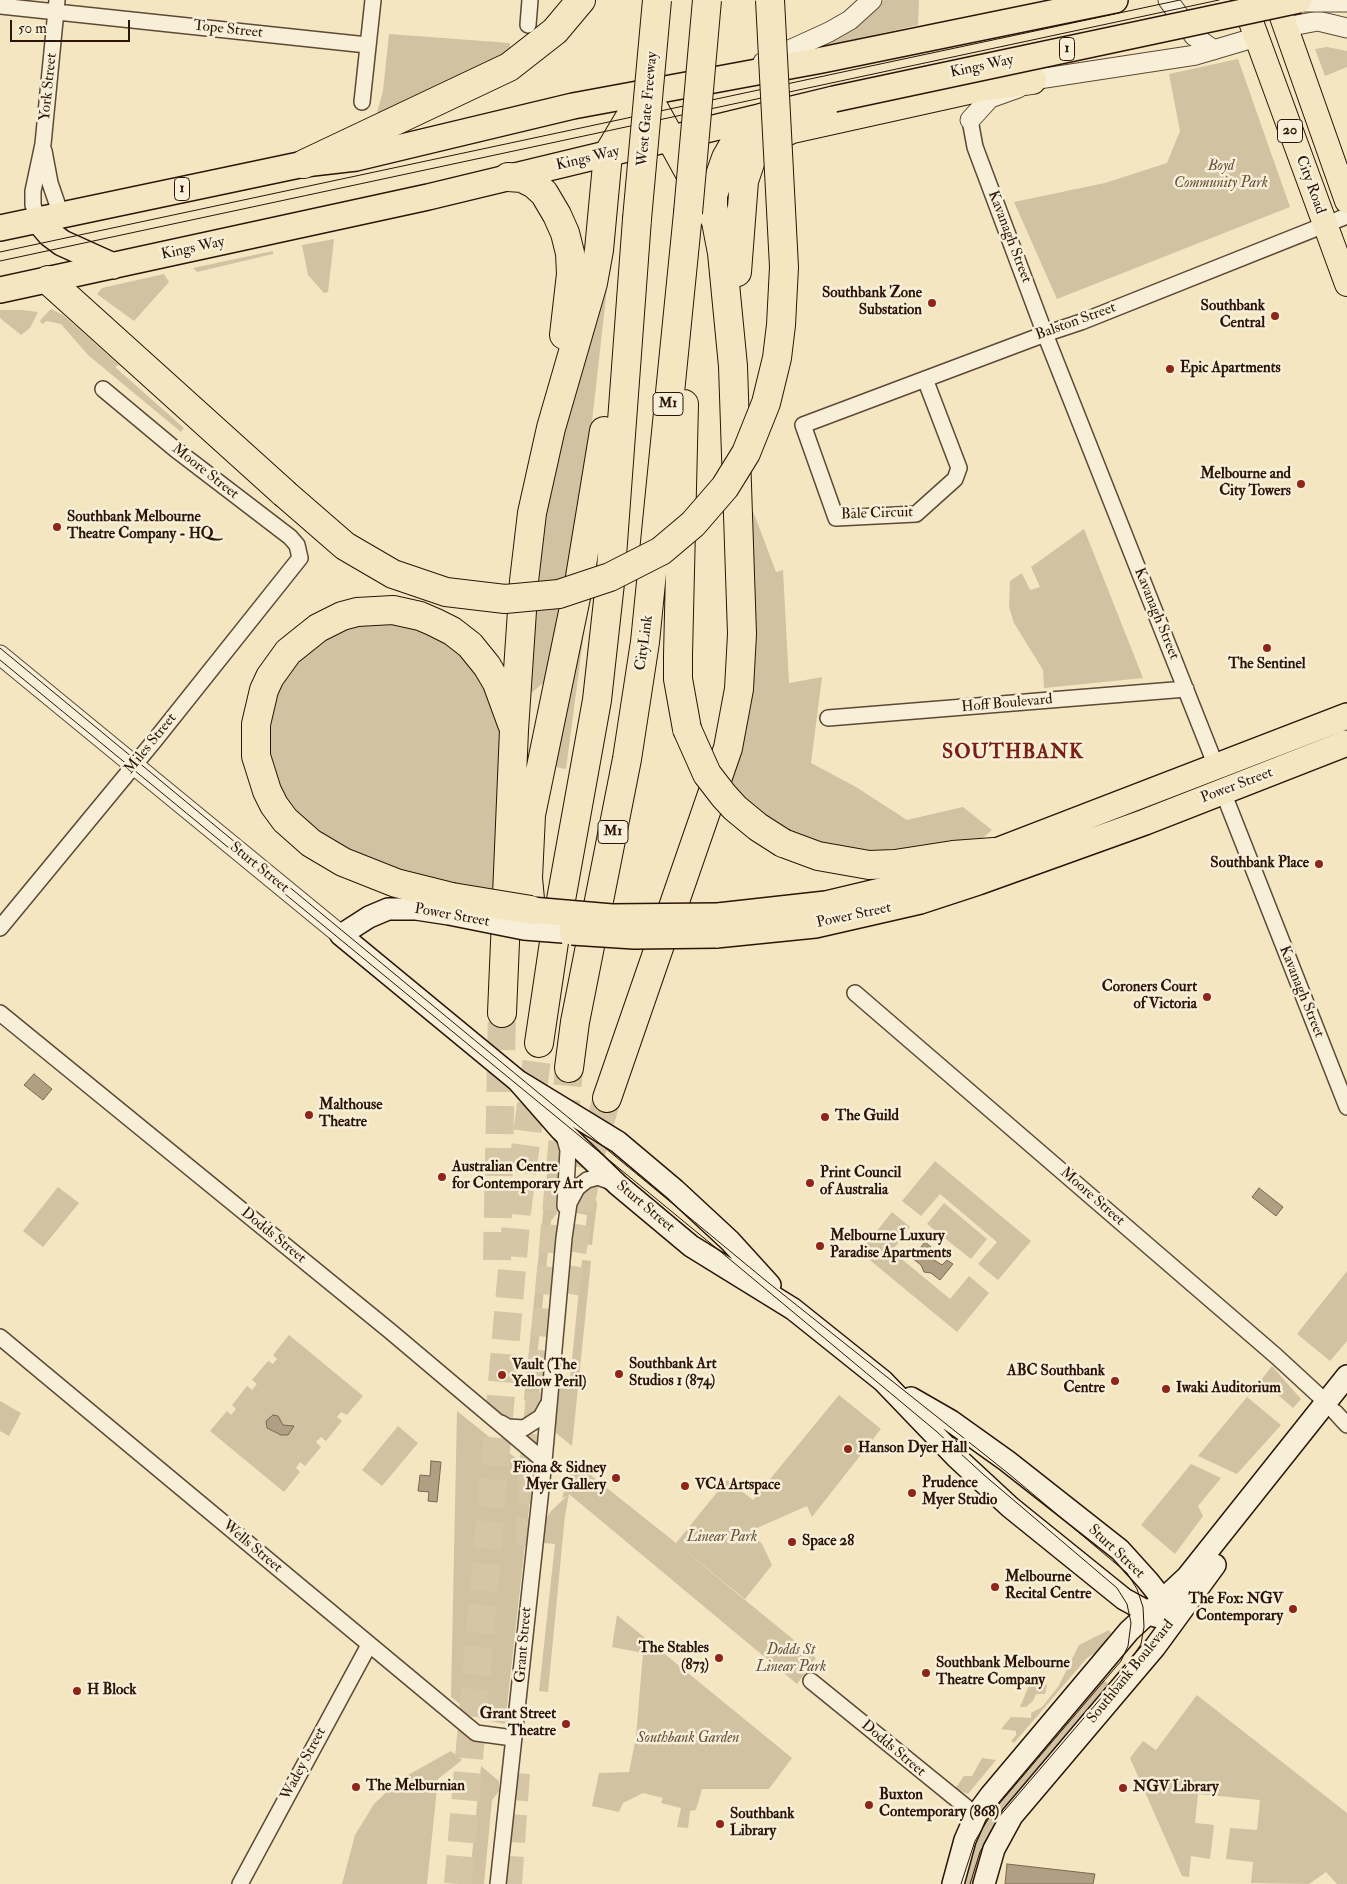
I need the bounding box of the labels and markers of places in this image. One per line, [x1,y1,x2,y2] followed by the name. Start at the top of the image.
[822,285,922,320] place label: Southbank Zone Substation
[926,297,938,309] marker: Southbank Zone Substation
[1201,298,1265,333] place label: Southbank Central
[1269,310,1281,322] marker: Southbank Central
[1180,360,1281,378] place label: Epic Apartments
[1164,363,1176,375] marker: Epic Apartments
[1200,466,1291,501] place label: Melbourne and City Towers
[1295,478,1307,490] marker: Melbourne and City Towers
[67,509,213,544] place label: Southbank Melbourne Theatre Company - HQ
[51,521,63,533] marker: Southbank Melbourne Theatre Company - HQ
[1261,642,1273,654] marker: The Sentinel
[1228,656,1306,674] place label: The Sentinel
[1210,855,1309,873] place label: Southbank Place
[1313,858,1325,870] marker: Southbank Place
[1102,979,1197,1014] place label: Coroners Court of Victoria
[1201,991,1213,1003] marker: Coroners Court of Victoria
[319,1097,382,1132] place label: Malthouse Theatre
[835,1108,899,1126] place label: The Guild
[303,1109,315,1121] marker: Malthouse Theatre
[819,1111,831,1123] marker: The Guild
[452,1159,583,1194] place label: Australian Centre for Contemporary Art
[820,1165,901,1200] place label: Print Council of Australia
[436,1171,448,1183] marker: Australian Centre for Contemporary Art
[804,1177,816,1189] marker: Print Council of Australia
[830,1228,952,1263] place label: Melbourne Luxury Paradise Apartments
[814,1240,826,1252] marker: Melbourne Luxury Paradise Apartments
[629,1356,717,1391] place label: Southbank Art Studios 1 (874)
[512,1357,586,1392] place label: Vault (The Yellow Peril)
[1007,1363,1105,1398] place label: ABC Southbank Centre
[613,1368,625,1380] marker: Southbank Art Studios 1 (874)
[496,1369,508,1381] marker: Vault (The Yellow Peril)
[1109,1375,1121,1387] marker: ABC Southbank Centre
[1176,1380,1281,1398] place label: Iwaki Auditorium
[1160,1383,1172,1395] marker: Iwaki Auditorium
[858,1440,967,1458] place label: Hanson Dyer Hall
[842,1443,854,1455] marker: Hanson Dyer Hall
[513,1460,606,1495] place label: Fiona & Sidney Myer Gallery
[610,1472,622,1484] marker: Fiona & Sidney Myer Gallery
[922,1475,997,1510] place label: Prudence Myer Studio
[695,1477,780,1495] place label: VCA Artspace
[679,1480,691,1492] marker: VCA Artspace
[906,1487,918,1499] marker: Prudence Myer Studio
[802,1533,854,1551] place label: Space 28
[786,1536,798,1548] marker: Space 28
[1005,1569,1091,1604] place label: Melbourne Recital Centre
[989,1581,1001,1593] marker: Melbourne Recital Centre
[1189,1591,1283,1626] place label: The Fox: NGV Contemporary
[1287,1603,1299,1615] marker: The Fox: NGV Contemporary
[639,1640,709,1675] place label: The Stables (873)
[713,1652,725,1664] marker: The Stables (873)
[936,1655,1070,1690] place label: Southbank Melbourne Theatre Company
[920,1667,932,1679] marker: Southbank Melbourne Theatre Company
[87,1682,136,1700] place label: H Block
[71,1685,83,1697] marker: H Block
[480,1706,556,1741] place label: Grant Street Theatre
[560,1718,572,1730] marker: Grant Street Theatre
[366,1778,465,1796] place label: The Melburnian
[1133,1779,1219,1797] place label: NGV Library
[350,1781,362,1793] marker: The Melburnian
[1117,1782,1129,1794] marker: NGV Library
[879,1787,999,1822] place label: Buxton Contemporary (868)
[863,1799,875,1811] marker: Buxton Contemporary (868)
[730,1806,794,1841] place label: Southbank Library
[714,1818,726,1830] marker: Southbank Library

